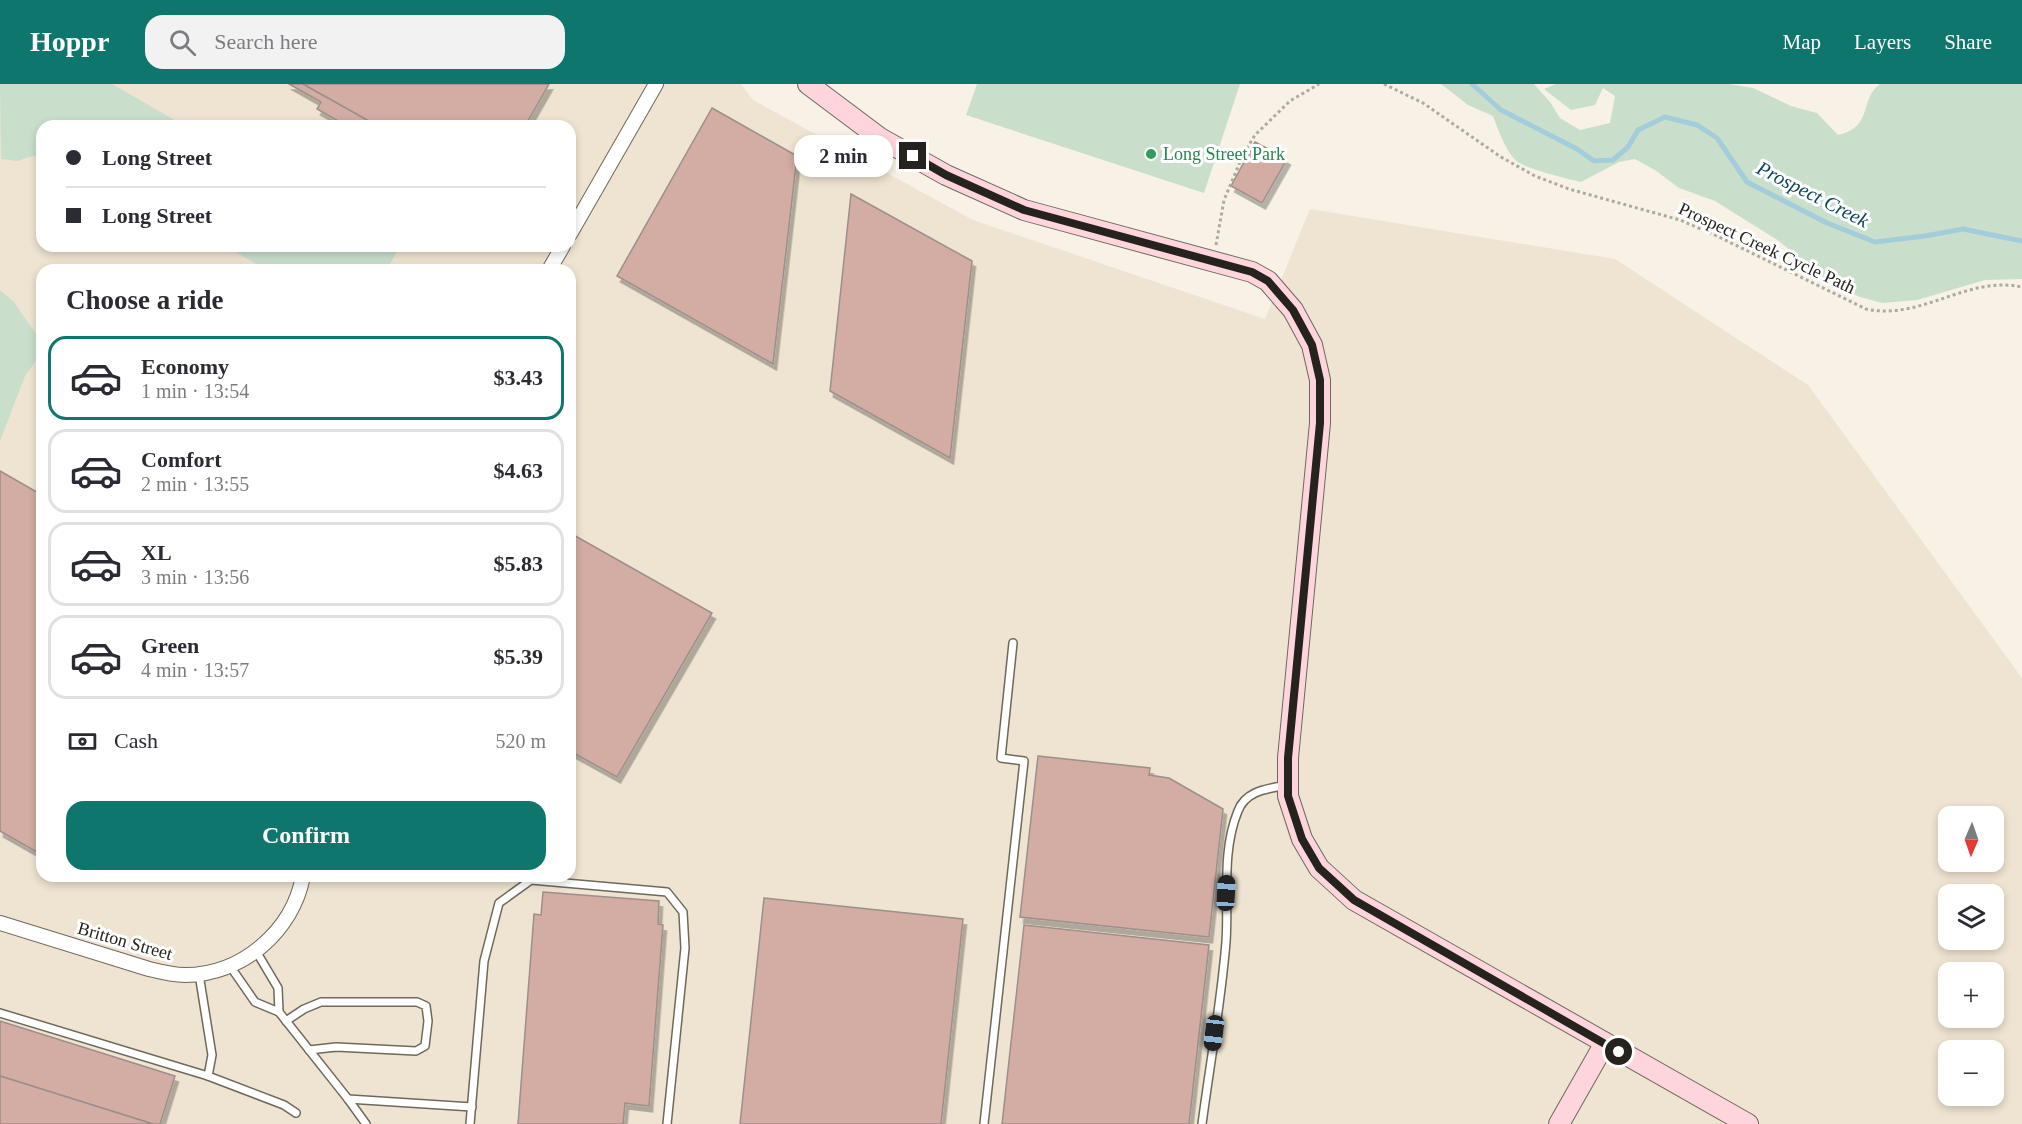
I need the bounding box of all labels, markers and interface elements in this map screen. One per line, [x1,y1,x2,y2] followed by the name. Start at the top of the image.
[145,15,565,69] search box
[30,26,109,57] text: Hoppr
[166,26,199,59] icon: search
[214,29,318,54] text: Search here
[1783,30,1821,54] text: Map
[1854,30,1911,54] text: Layers
[1944,30,1992,54] text: Share
[793,135,892,177] callout: 2 min
[899,142,926,169] route end
[1163,144,1285,164] place label: Long Street Park
[102,145,212,170] text: Long Street
[819,145,868,167] text: 2 min
[1144,147,1158,161] marker: Long Street Park
[1752,156,1874,233] water label: Prospect Creek
[1676,198,1858,298] street label: Prospect Creek Cycle Path
[102,203,212,228] text: Long Street
[66,285,224,315] text: Choose a ride
[69,351,123,405] icon: car
[141,354,229,379] text: Economy
[494,365,543,390] text: $3.43
[141,380,249,402] text: 1 min · 13:54
[69,444,123,498] icon: car
[141,447,222,472] text: Comfort
[494,458,543,483] text: $4.63
[141,473,249,495] text: 2 min · 13:55
[69,537,123,591] icon: car
[141,540,172,565] text: XL
[494,551,543,576] text: $5.83
[141,566,249,588] text: 3 min · 13:56
[69,630,123,684] icon: car
[141,633,199,658] text: Green
[494,644,543,669] text: $5.39
[141,659,249,681] text: 4 min · 13:57
[66,725,99,758] icon: cash
[114,728,158,753] text: Cash
[495,730,546,752] text: 520 m
[66,801,546,870] button: Confirm
[1938,806,2004,872] north arrow
[1938,806,2004,1106] map controls
[1216,875,1236,911] car
[1938,884,2004,950] button: layers
[75,918,175,964] street label: Britton Street
[1938,962,2004,1028] button: +
[1203,1014,1225,1052] car
[1605,1038,1632,1065] route start
[1938,1040,2004,1106] button: −

